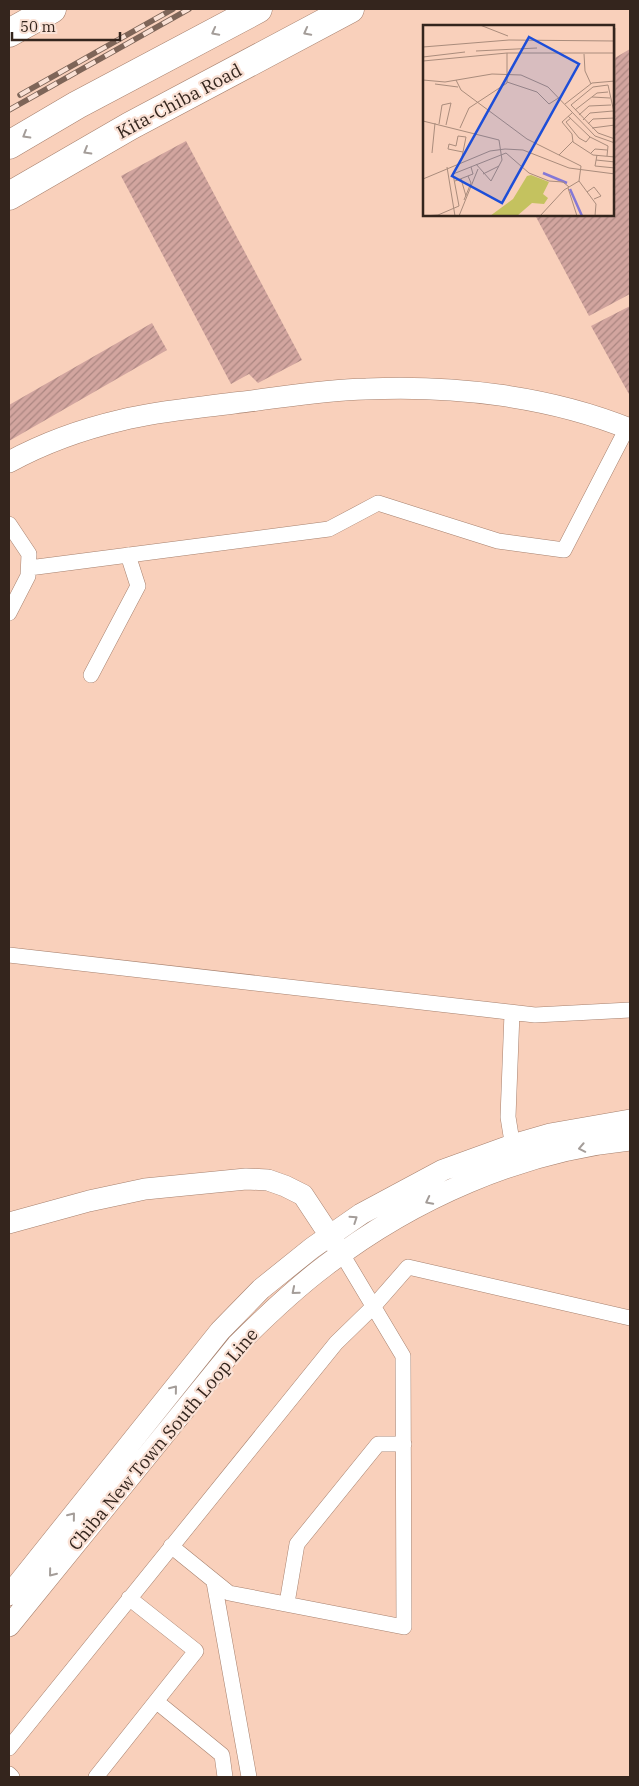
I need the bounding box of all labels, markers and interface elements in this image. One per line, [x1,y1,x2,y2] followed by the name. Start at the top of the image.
[12,10,120,42] scale bar
[20,17,56,36] text: 50 m
[423,25,614,216] inset map
[211,26,220,36] one-way arrow
[304,26,313,36] one-way arrow
[112,58,246,144] street label: Kita-Chiba Road
[23,128,32,138] one-way arrow
[84,144,93,154] one-way arrow
[578,1142,587,1152] one-way arrow
[425,1195,434,1205] one-way arrow
[349,1216,358,1225] one-way arrow
[291,1285,300,1294] one-way arrow
[63,1323,263,1555] street label: Chiba New Town South Loop Line
[168,1386,176,1395] one-way arrow
[67,1513,75,1522] one-way arrow
[48,1567,57,1576] one-way arrow

